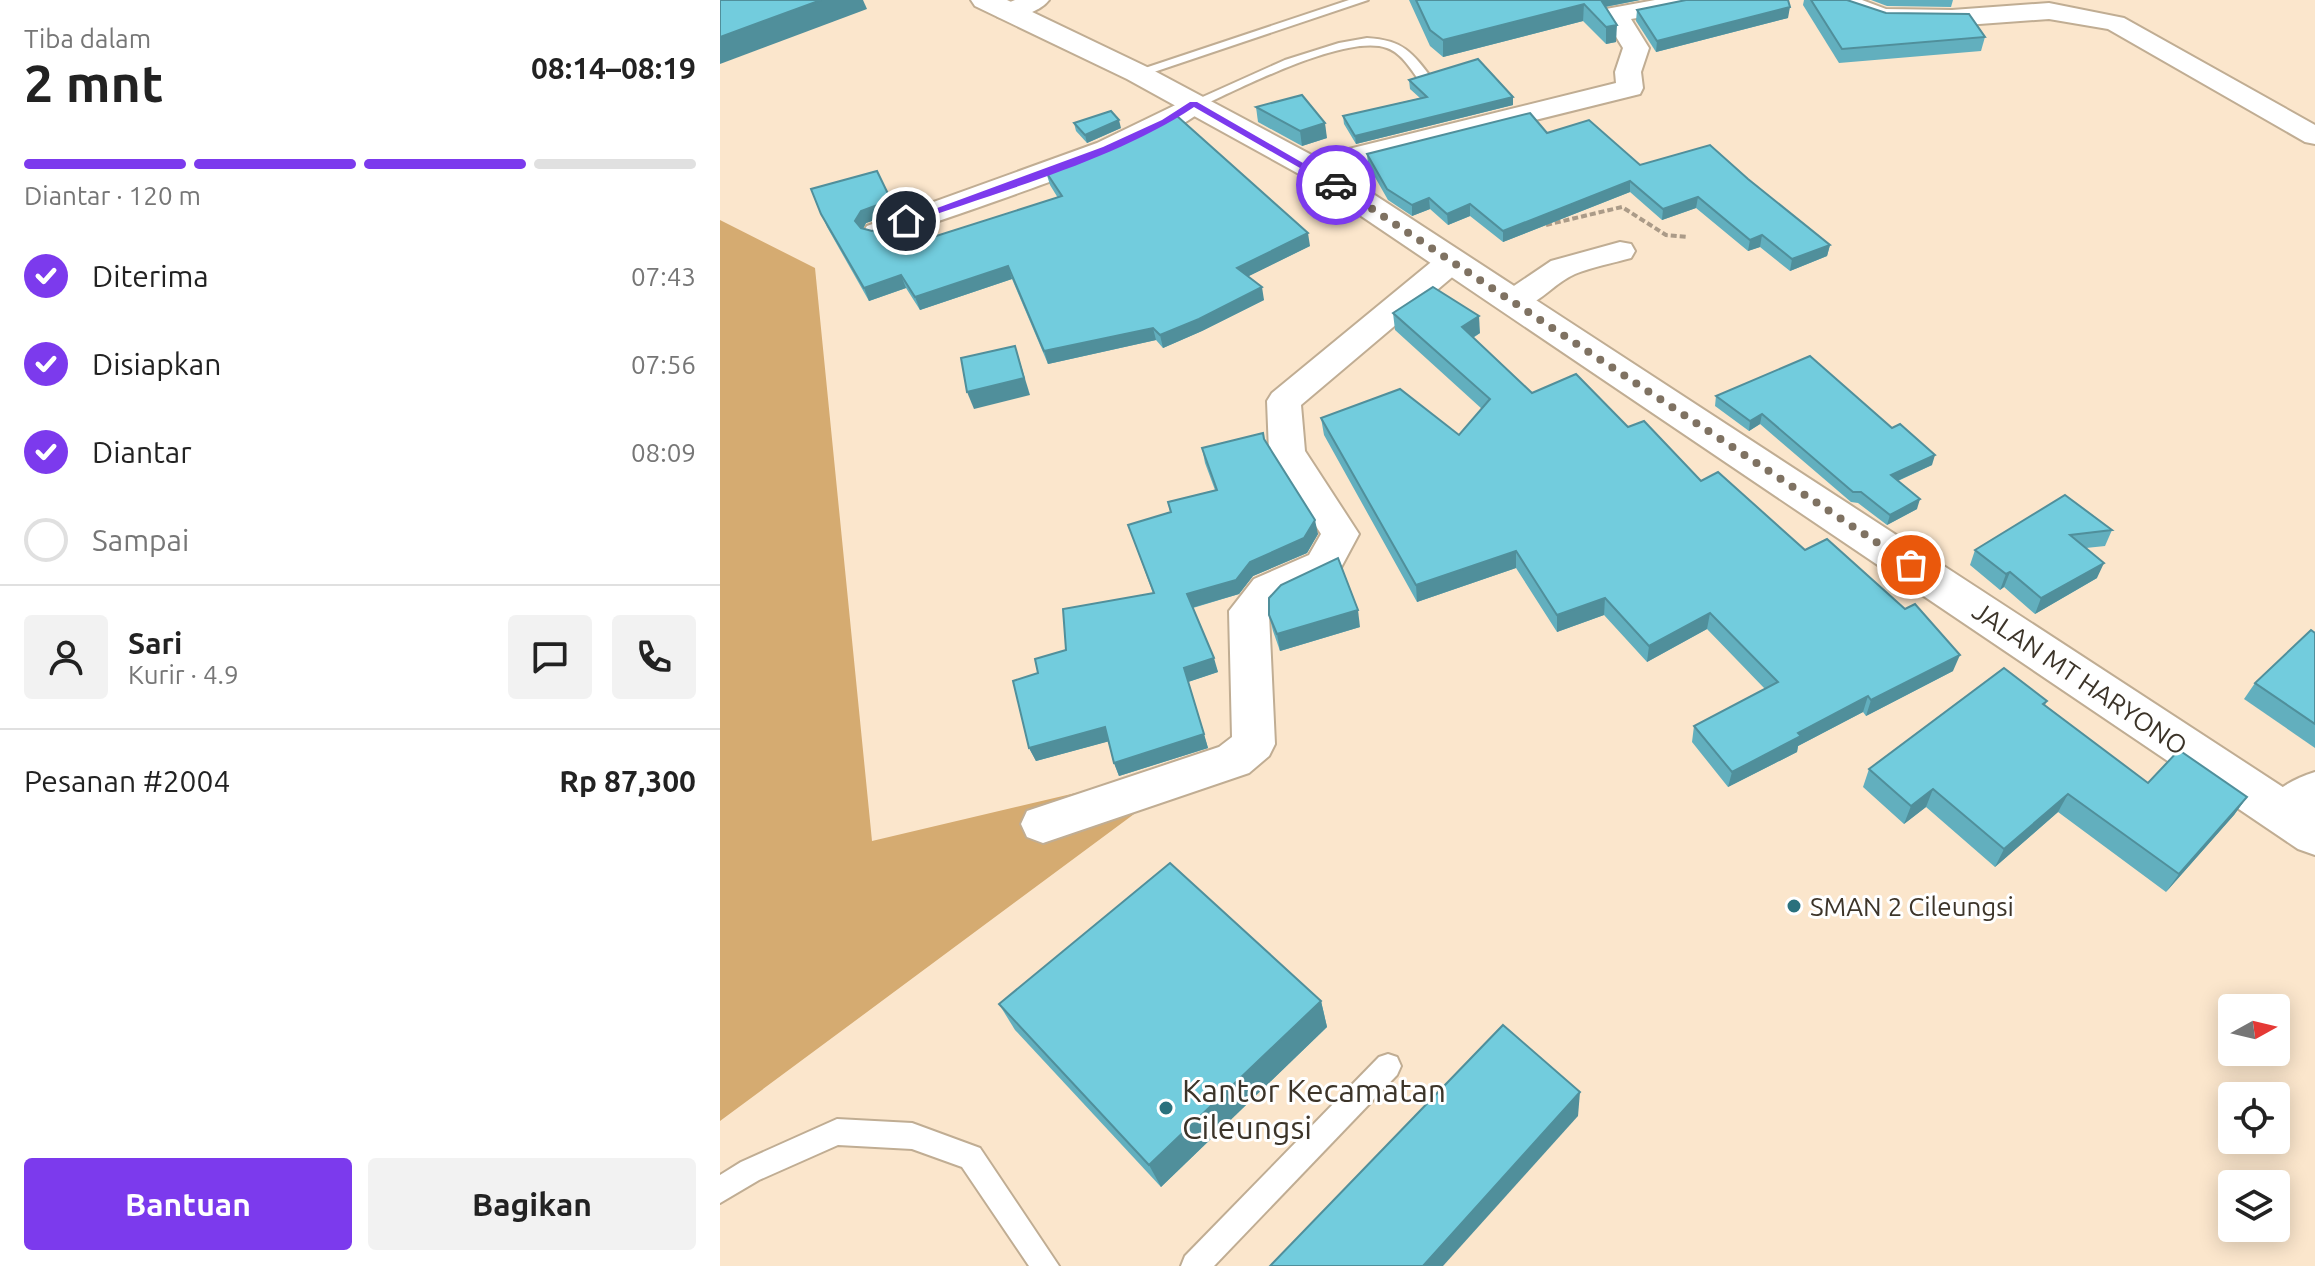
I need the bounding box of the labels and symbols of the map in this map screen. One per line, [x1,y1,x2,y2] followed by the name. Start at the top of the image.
[1296,145,1376,225] courier
[872,187,940,255] pin
[1877,531,1945,599] pin
[1967,595,2193,761] street label: JALAN MT HARYONO
[1810,892,2014,921] place label: SMAN 2 Cileungsi
[1785,897,1803,915] marker: SMAN 2 Cileungsi
[2218,994,2290,1066] north arrow
[1182,1072,1446,1145] place label: Kantor Kecamatan Cileungsi
[1157,1099,1175,1117] marker: Kantor Kecamatan Cileungsi

